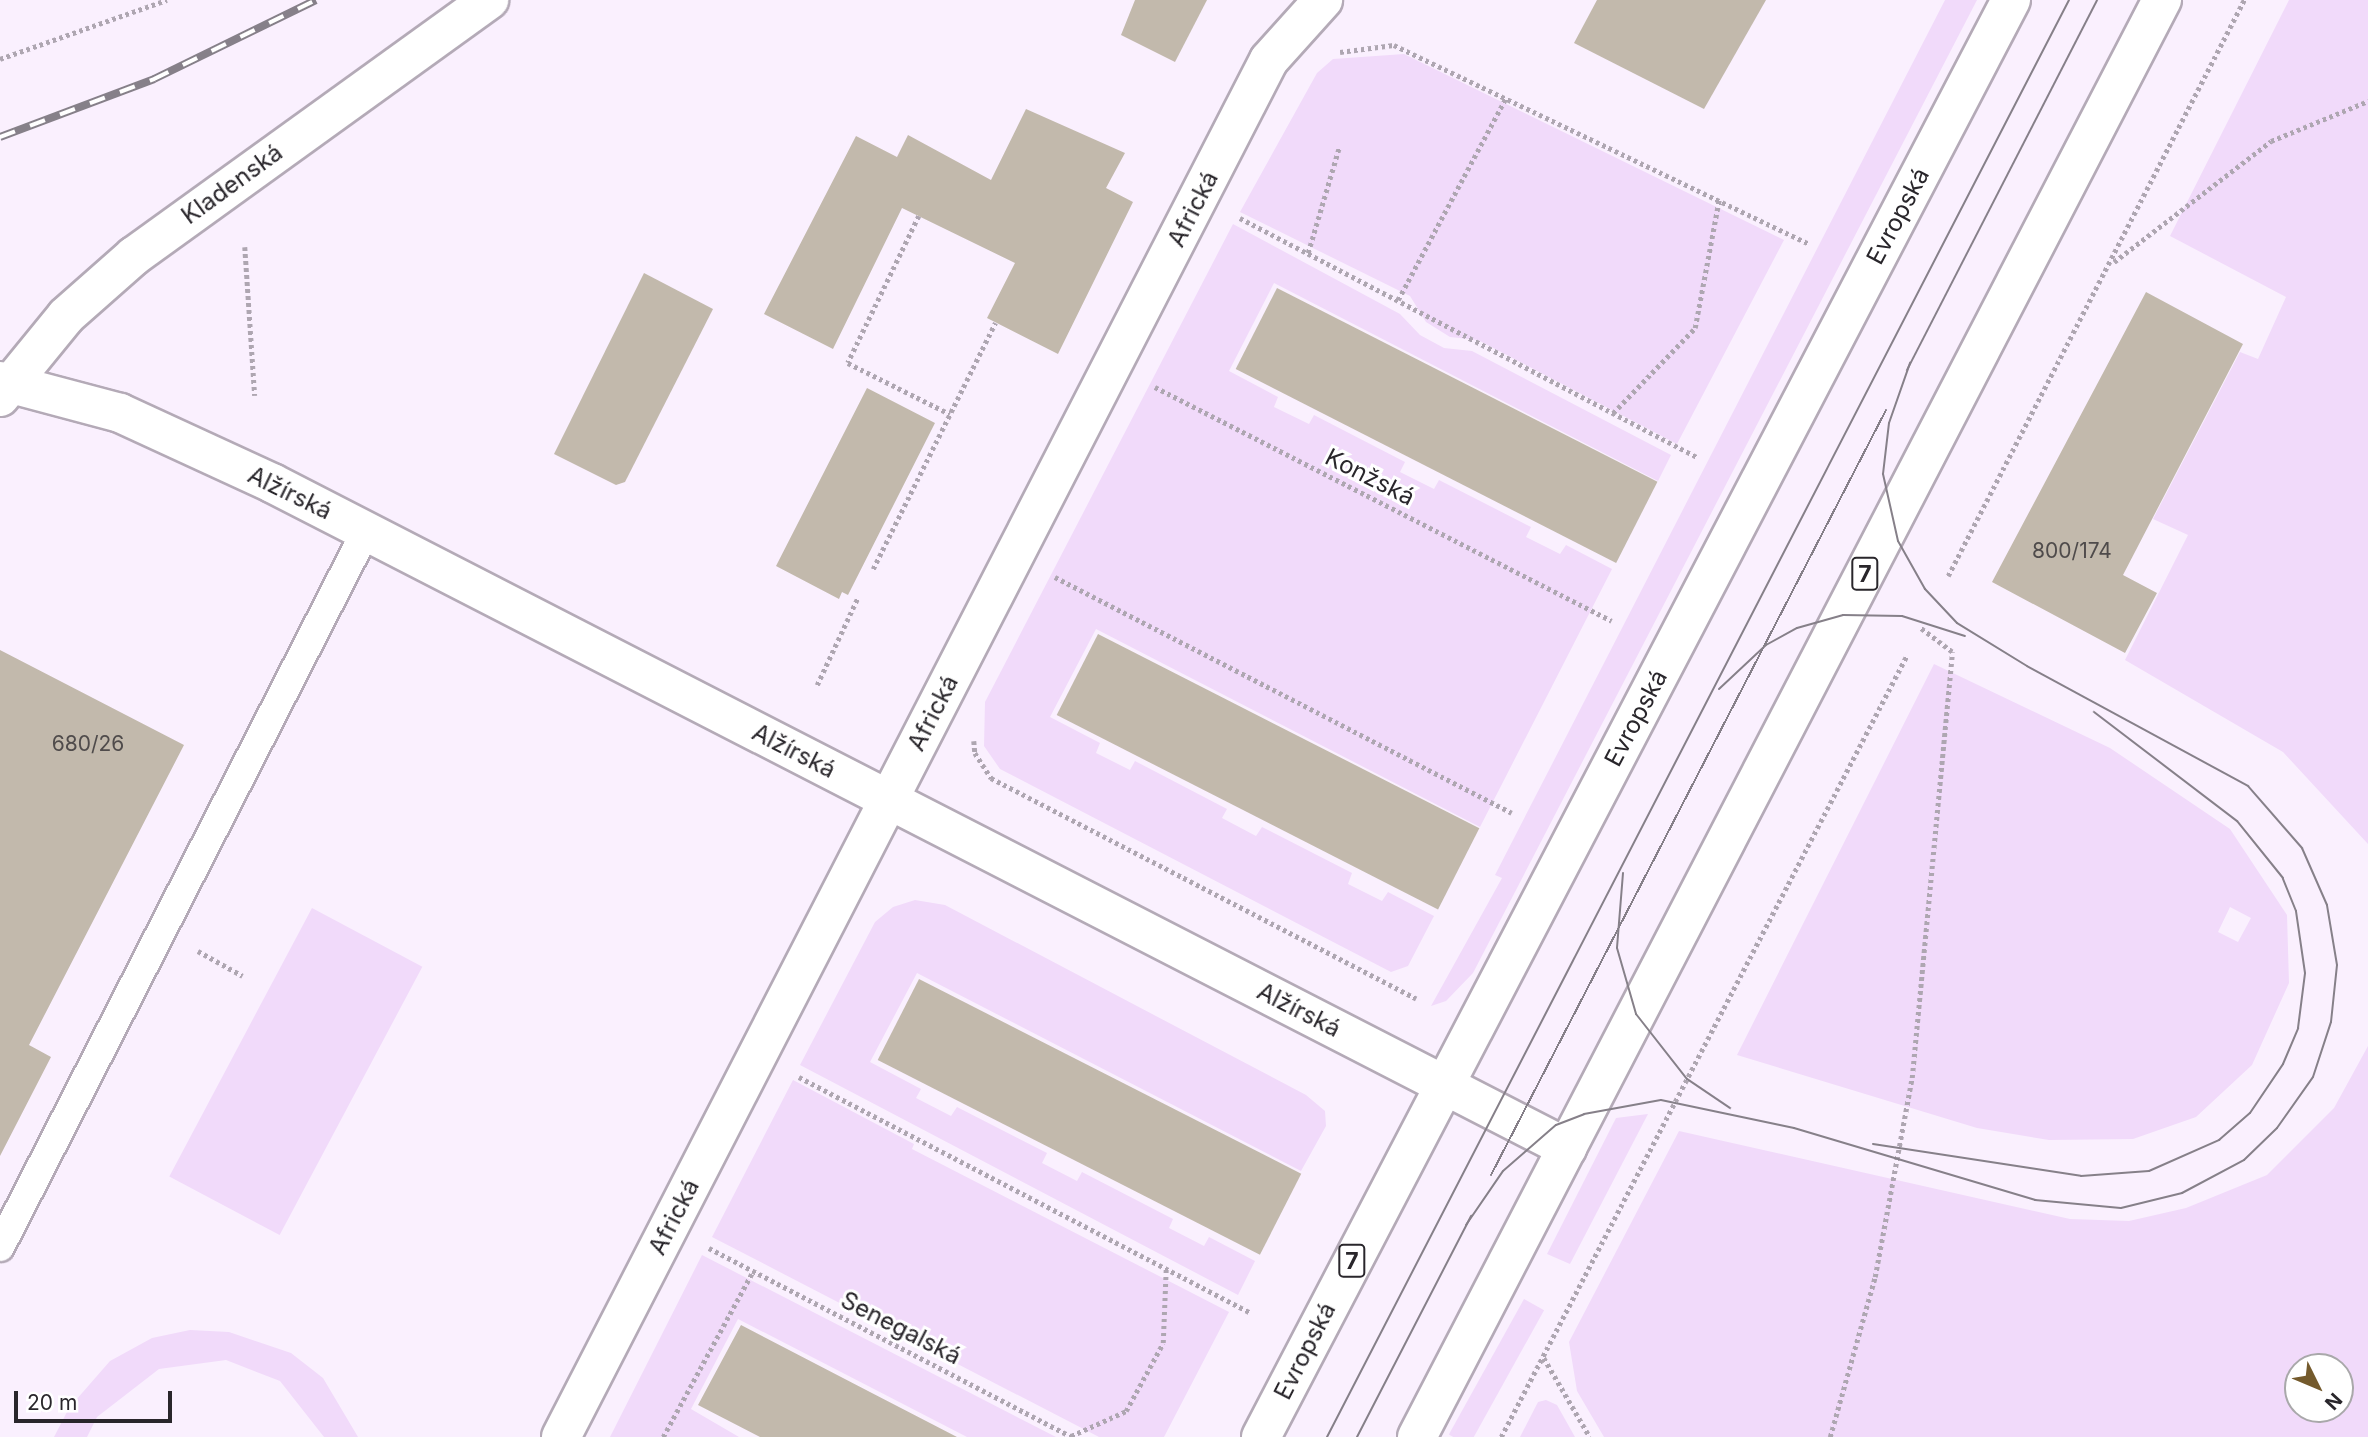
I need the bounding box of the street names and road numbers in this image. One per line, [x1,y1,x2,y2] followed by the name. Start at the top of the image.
[176,138,288,230] street label: Kladenská
[1861,163,1935,269] street label: Evropská
[1162,166,1224,252] street label: Africká
[1321,442,1419,512] street label: Konžská
[243,460,337,526] street label: Alžírská
[1851,554,1879,594] road number: 7
[1599,665,1673,771] street label: Evropská
[902,670,964,756] street label: Africká
[747,718,841,784] street label: Alžírská
[1252,977,1346,1043] street label: Alžírská
[643,1174,705,1260] street label: Africká
[1338,1242,1366,1280] road number: 7
[836,1285,966,1371] street label: Senegalská
[1268,1298,1342,1404] street label: Evropská

